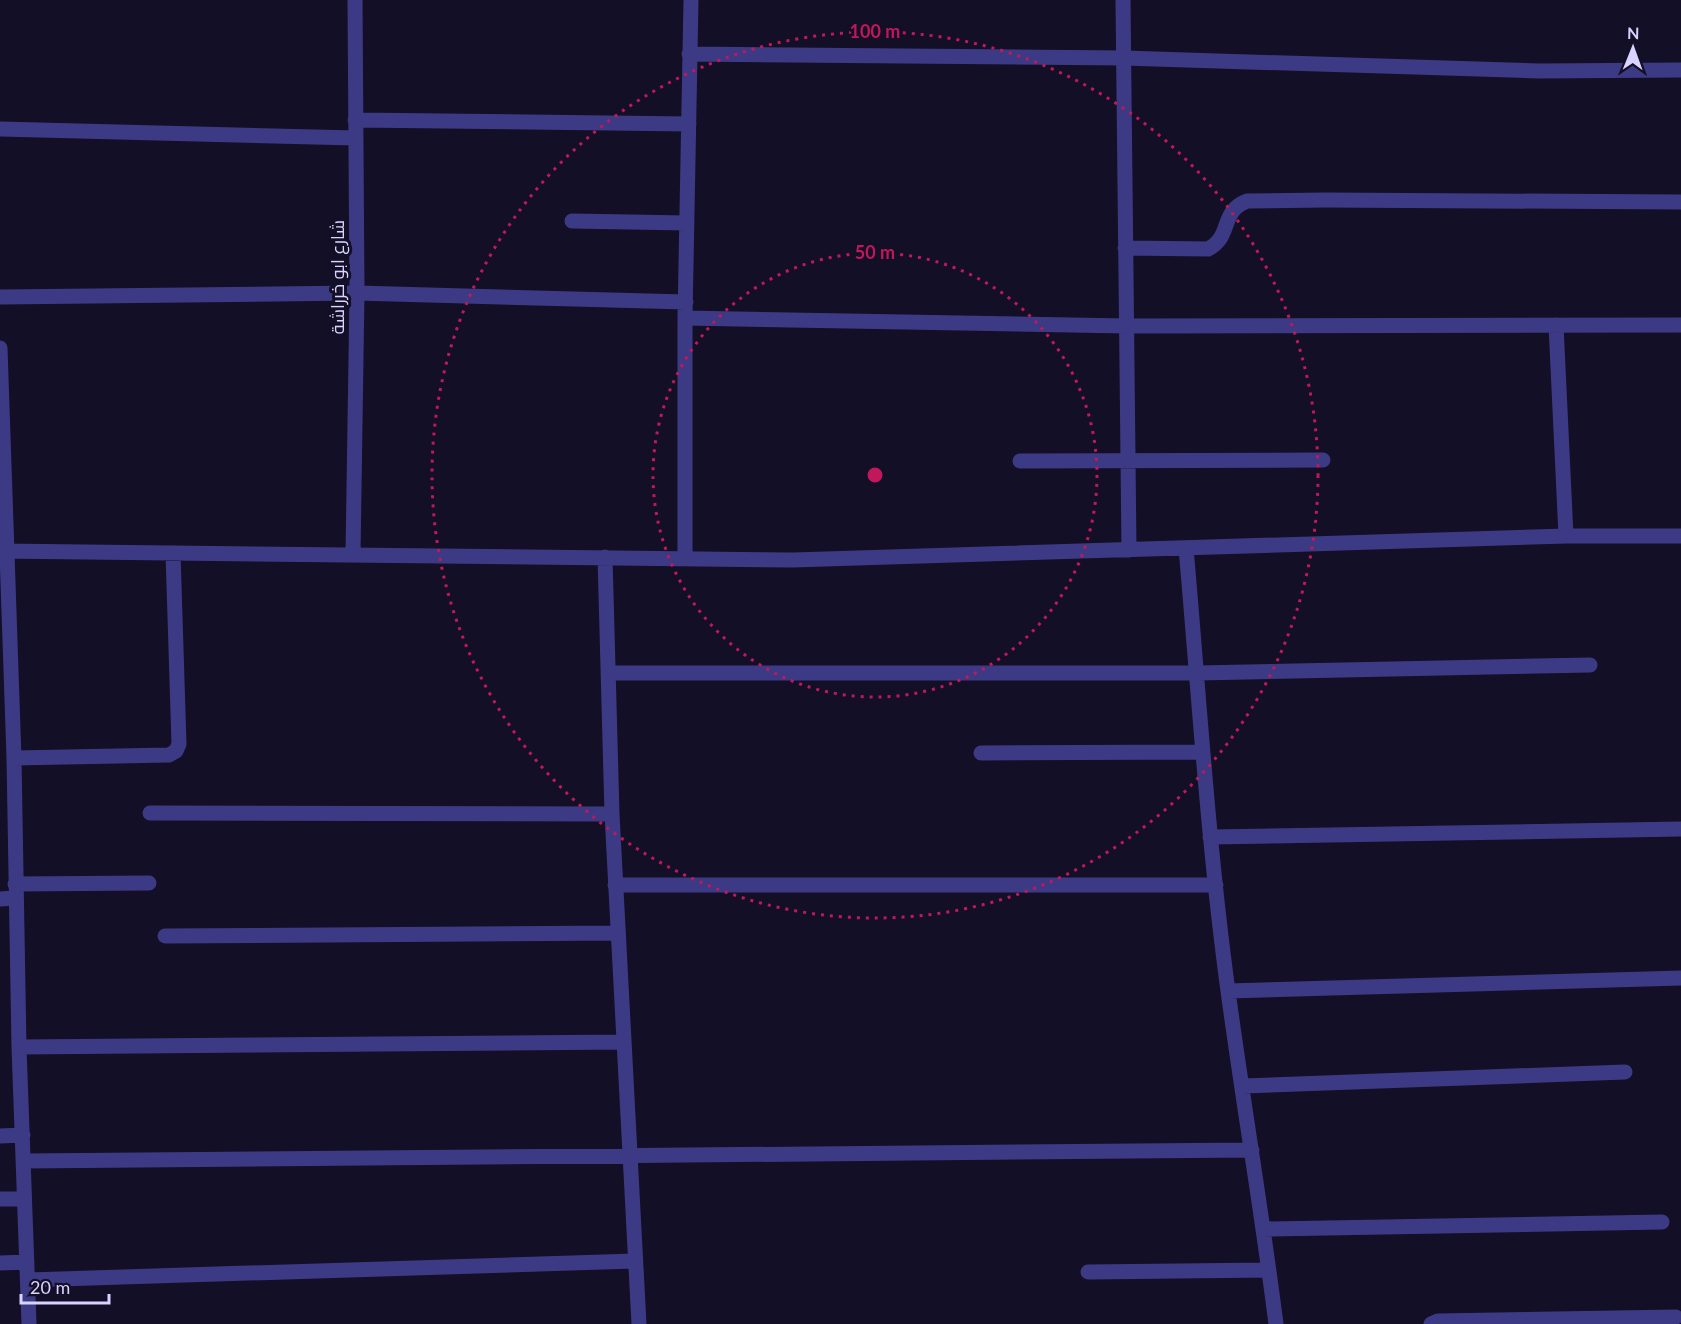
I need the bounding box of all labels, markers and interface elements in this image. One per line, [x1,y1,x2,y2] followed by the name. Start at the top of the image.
[1603,18,1663,78] north arrow
[850,20,900,42] text: 100 m
[1627,23,1640,42] text: N
[326,220,350,334] street label: شارع ابو خرراشة
[855,241,895,263] text: 50 m
[865,465,885,485] centre of rings
[21,1267,110,1305] scale bar
[30,1276,70,1298] text: 20 m

